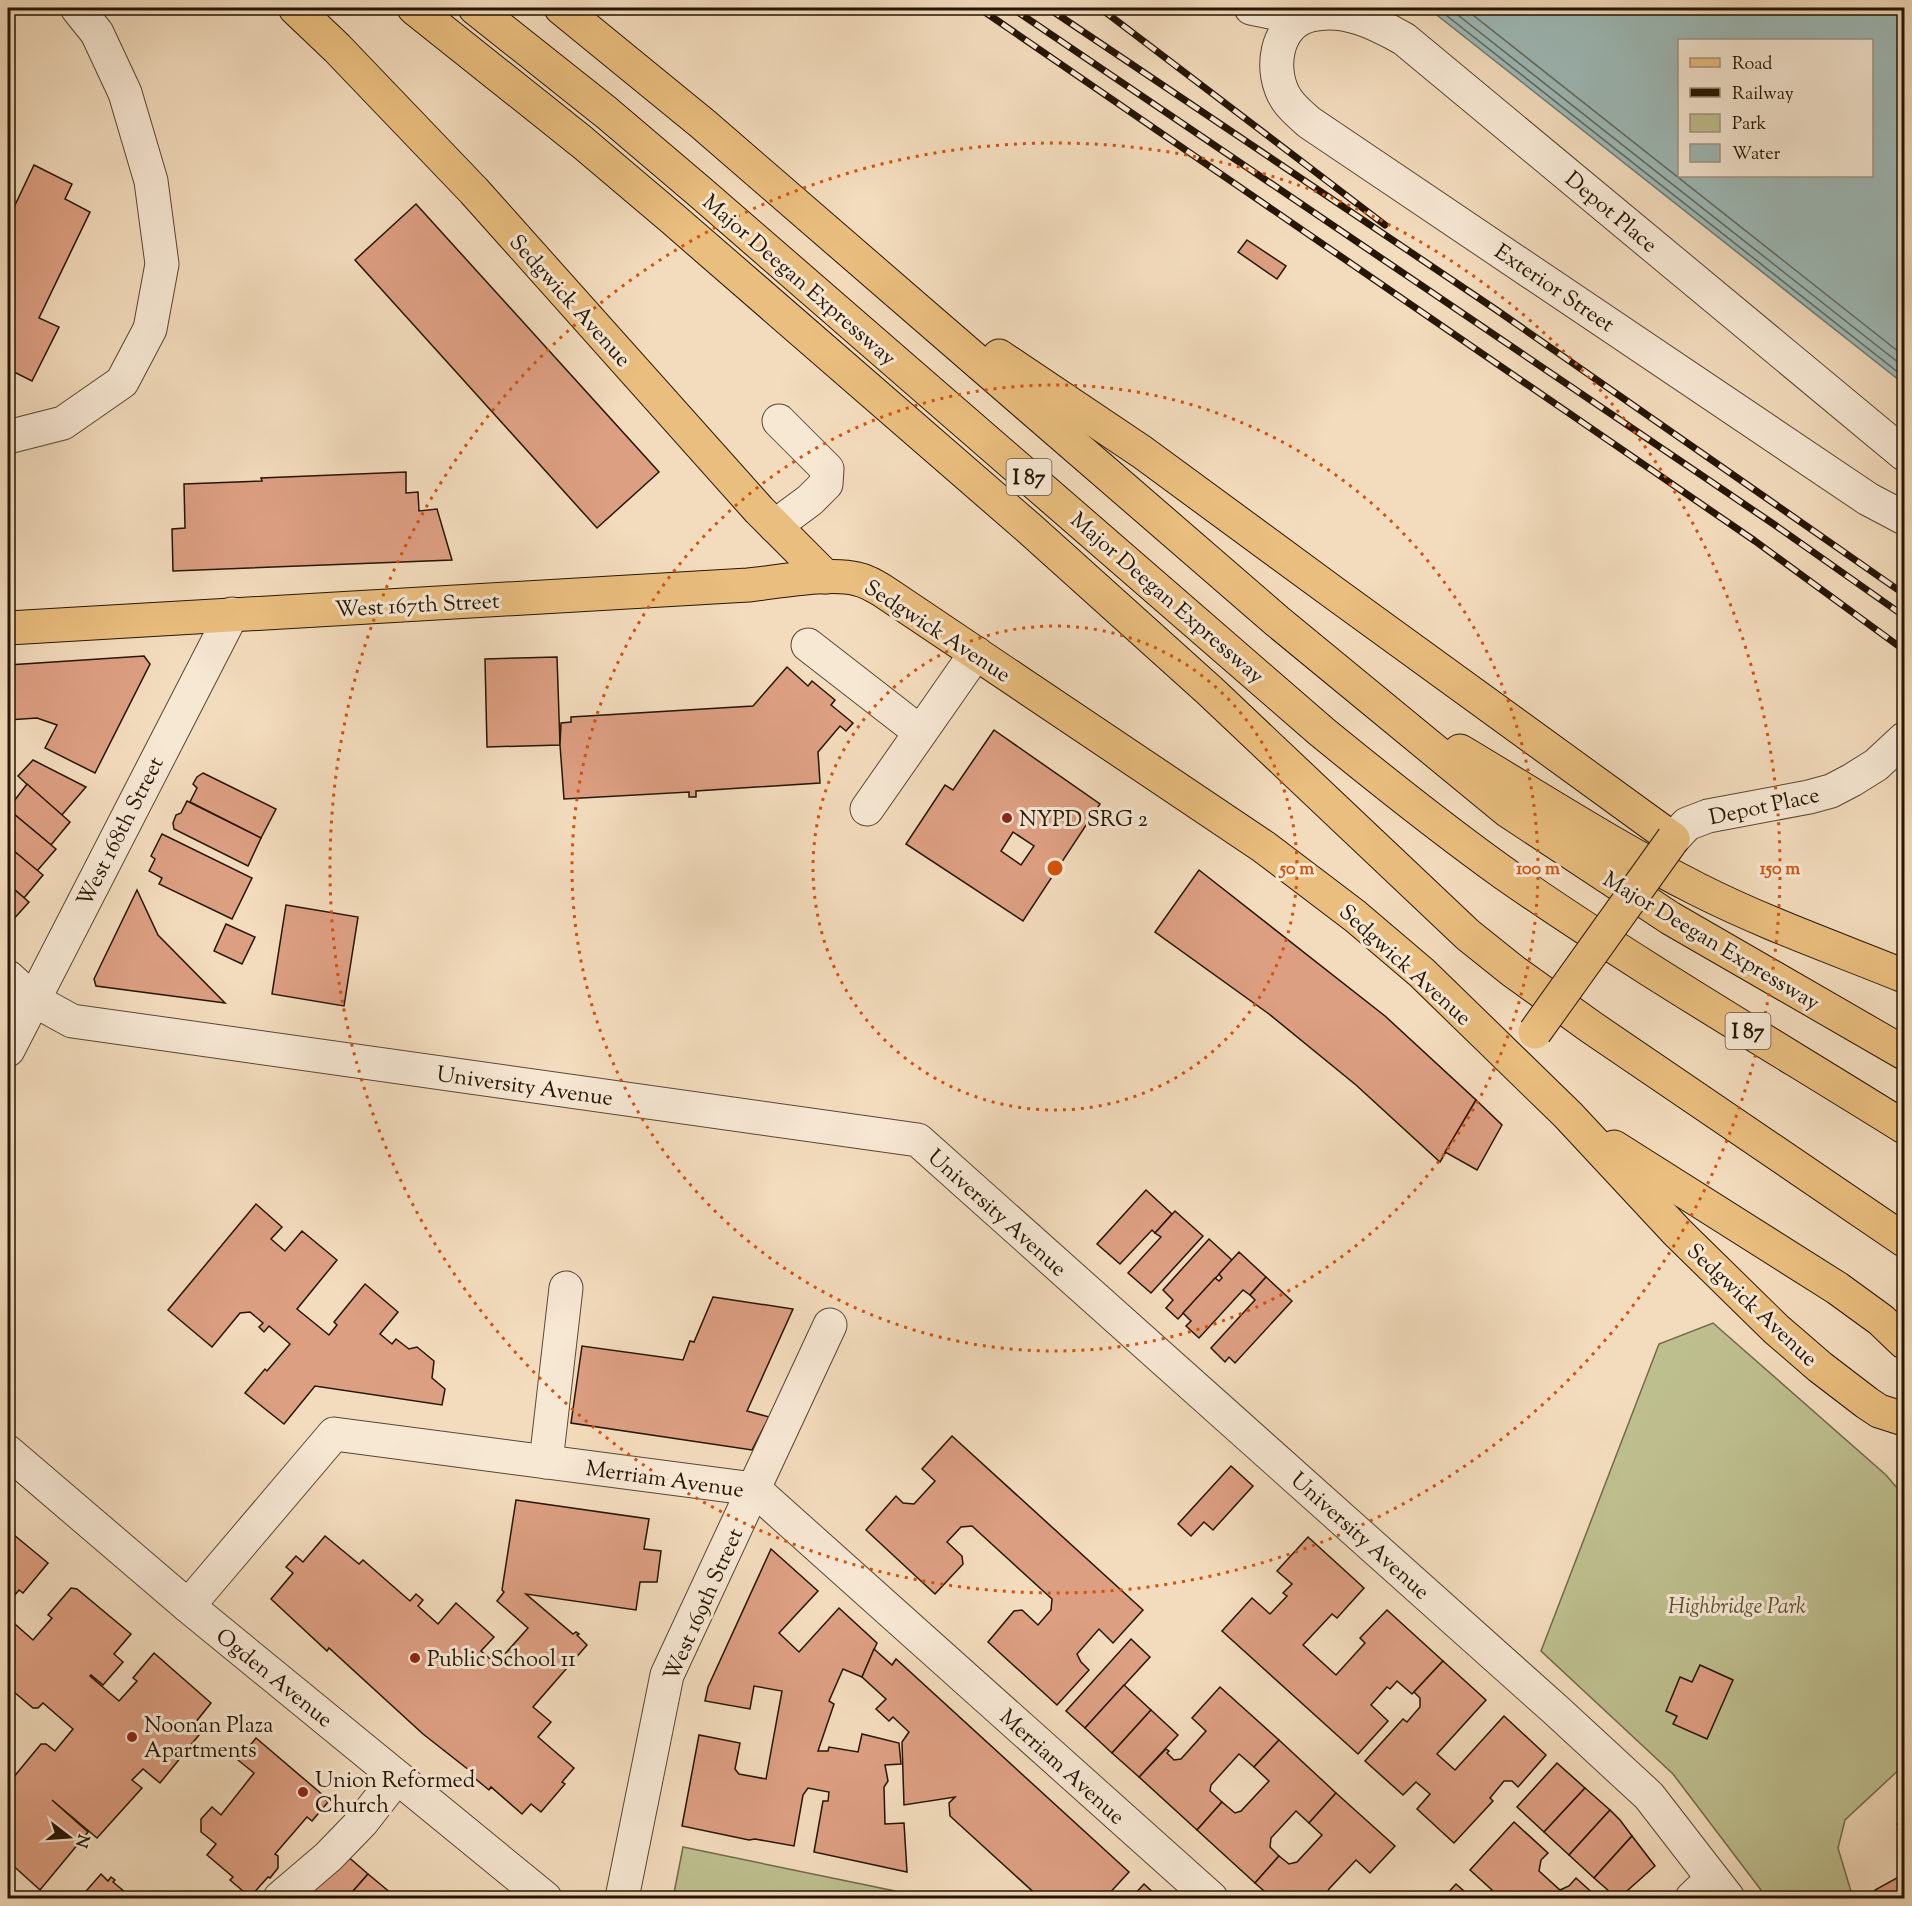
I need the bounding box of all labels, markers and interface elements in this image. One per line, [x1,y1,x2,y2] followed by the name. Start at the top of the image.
[1678,39,1873,177] legend
[1732,52,1772,78] text: Road
[1732,82,1794,108] text: Railway
[1732,112,1767,138] text: Park
[1732,142,1781,168] text: Water
[1557,165,1663,262] street label: Depot Place
[694,188,902,375] street label: Major Deegan Expressway
[500,229,637,375] street label: Sedgwick Avenue
[1487,237,1620,342] street label: Exterior Street
[1006,459,1052,495] road number: I 87
[1062,506,1270,693] street label: Major Deegan Expressway
[857,573,1016,692] street label: Sedgwick Avenue
[334,587,501,627] street label: West 167th Street
[70,751,174,913] street label: West 168th Street
[1706,781,1823,835] street label: Depot Place
[1019,805,1148,837] place label: NYPD SRG 2
[1000,811,1014,825] marker: NYPD SRG 2
[1278,857,1314,883] text: 50 m
[1516,857,1560,883] text: 100 m
[1760,857,1800,883] text: 150 m
[1045,858,1065,878] centre of rings
[1596,865,1825,1020] street label: Major Deegan Expressway
[1331,898,1477,1035] street label: Sedgwick Avenue
[1726,1013,1770,1049] road number: I 87
[434,1060,615,1116] street label: University Avenue
[919,1143,1073,1286] street label: University Avenue
[1678,1237,1824,1375] street label: Sedgwick Avenue
[583,1454,746,1508] street label: Merriam Avenue
[1282,1466,1436,1609] street label: University Avenue
[657,1523,753,1687] street label: West 169th Street
[1668,1592,1806,1624] park label: Highbridge Park
[207,1622,339,1737] street label: Ogden Avenue
[427,1645,576,1677] place label: Public School 11
[408,1651,422,1665] marker: Public School 11
[991,1703,1131,1833] street label: Merriam Avenue
[144,1711,273,1768] place label: Noonan Plaza Apartments
[125,1730,139,1744] marker: Noonan Plaza Apartments
[315,1766,475,1823] place label: Union Reformed Church
[296,1785,310,1799] marker: Union Reformed Church
[39,1807,99,1867] north arrow
[68,1831,94,1850] text: N

